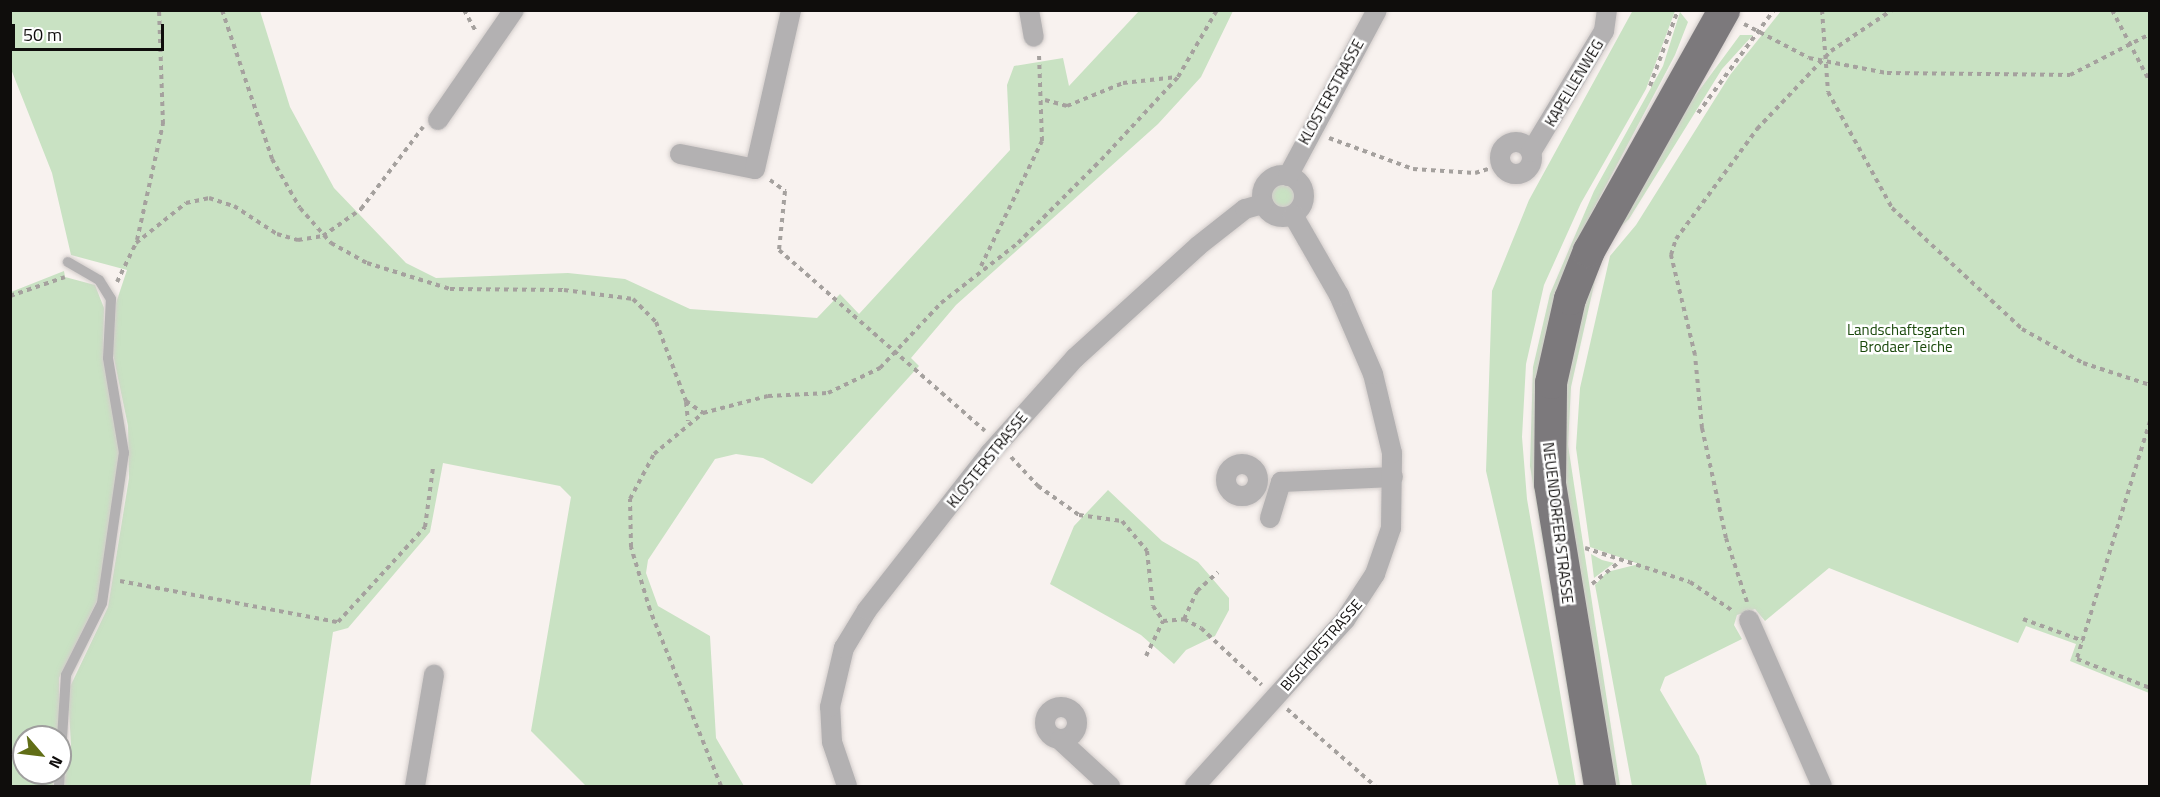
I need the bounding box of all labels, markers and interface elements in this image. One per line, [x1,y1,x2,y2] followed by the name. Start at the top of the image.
[15,12,166,50] scale bar
[23,21,62,48] text: 50 m
[1295,36,1367,148] street label: KLOSTERSTRASSE
[1541,36,1607,130] street label: KAPELLENWEG
[1847,320,1965,355] park label: Landschaftsgarten Brodaer Teiche
[943,409,1031,511] street label: KLOSTERSTRASSE
[1539,441,1577,605] street label: NEUENDORFER STRASSE
[1276,595,1366,695] street label: BISCHOFSTRASSE
[12,725,72,785] north arrow
[43,752,69,773] text: N

